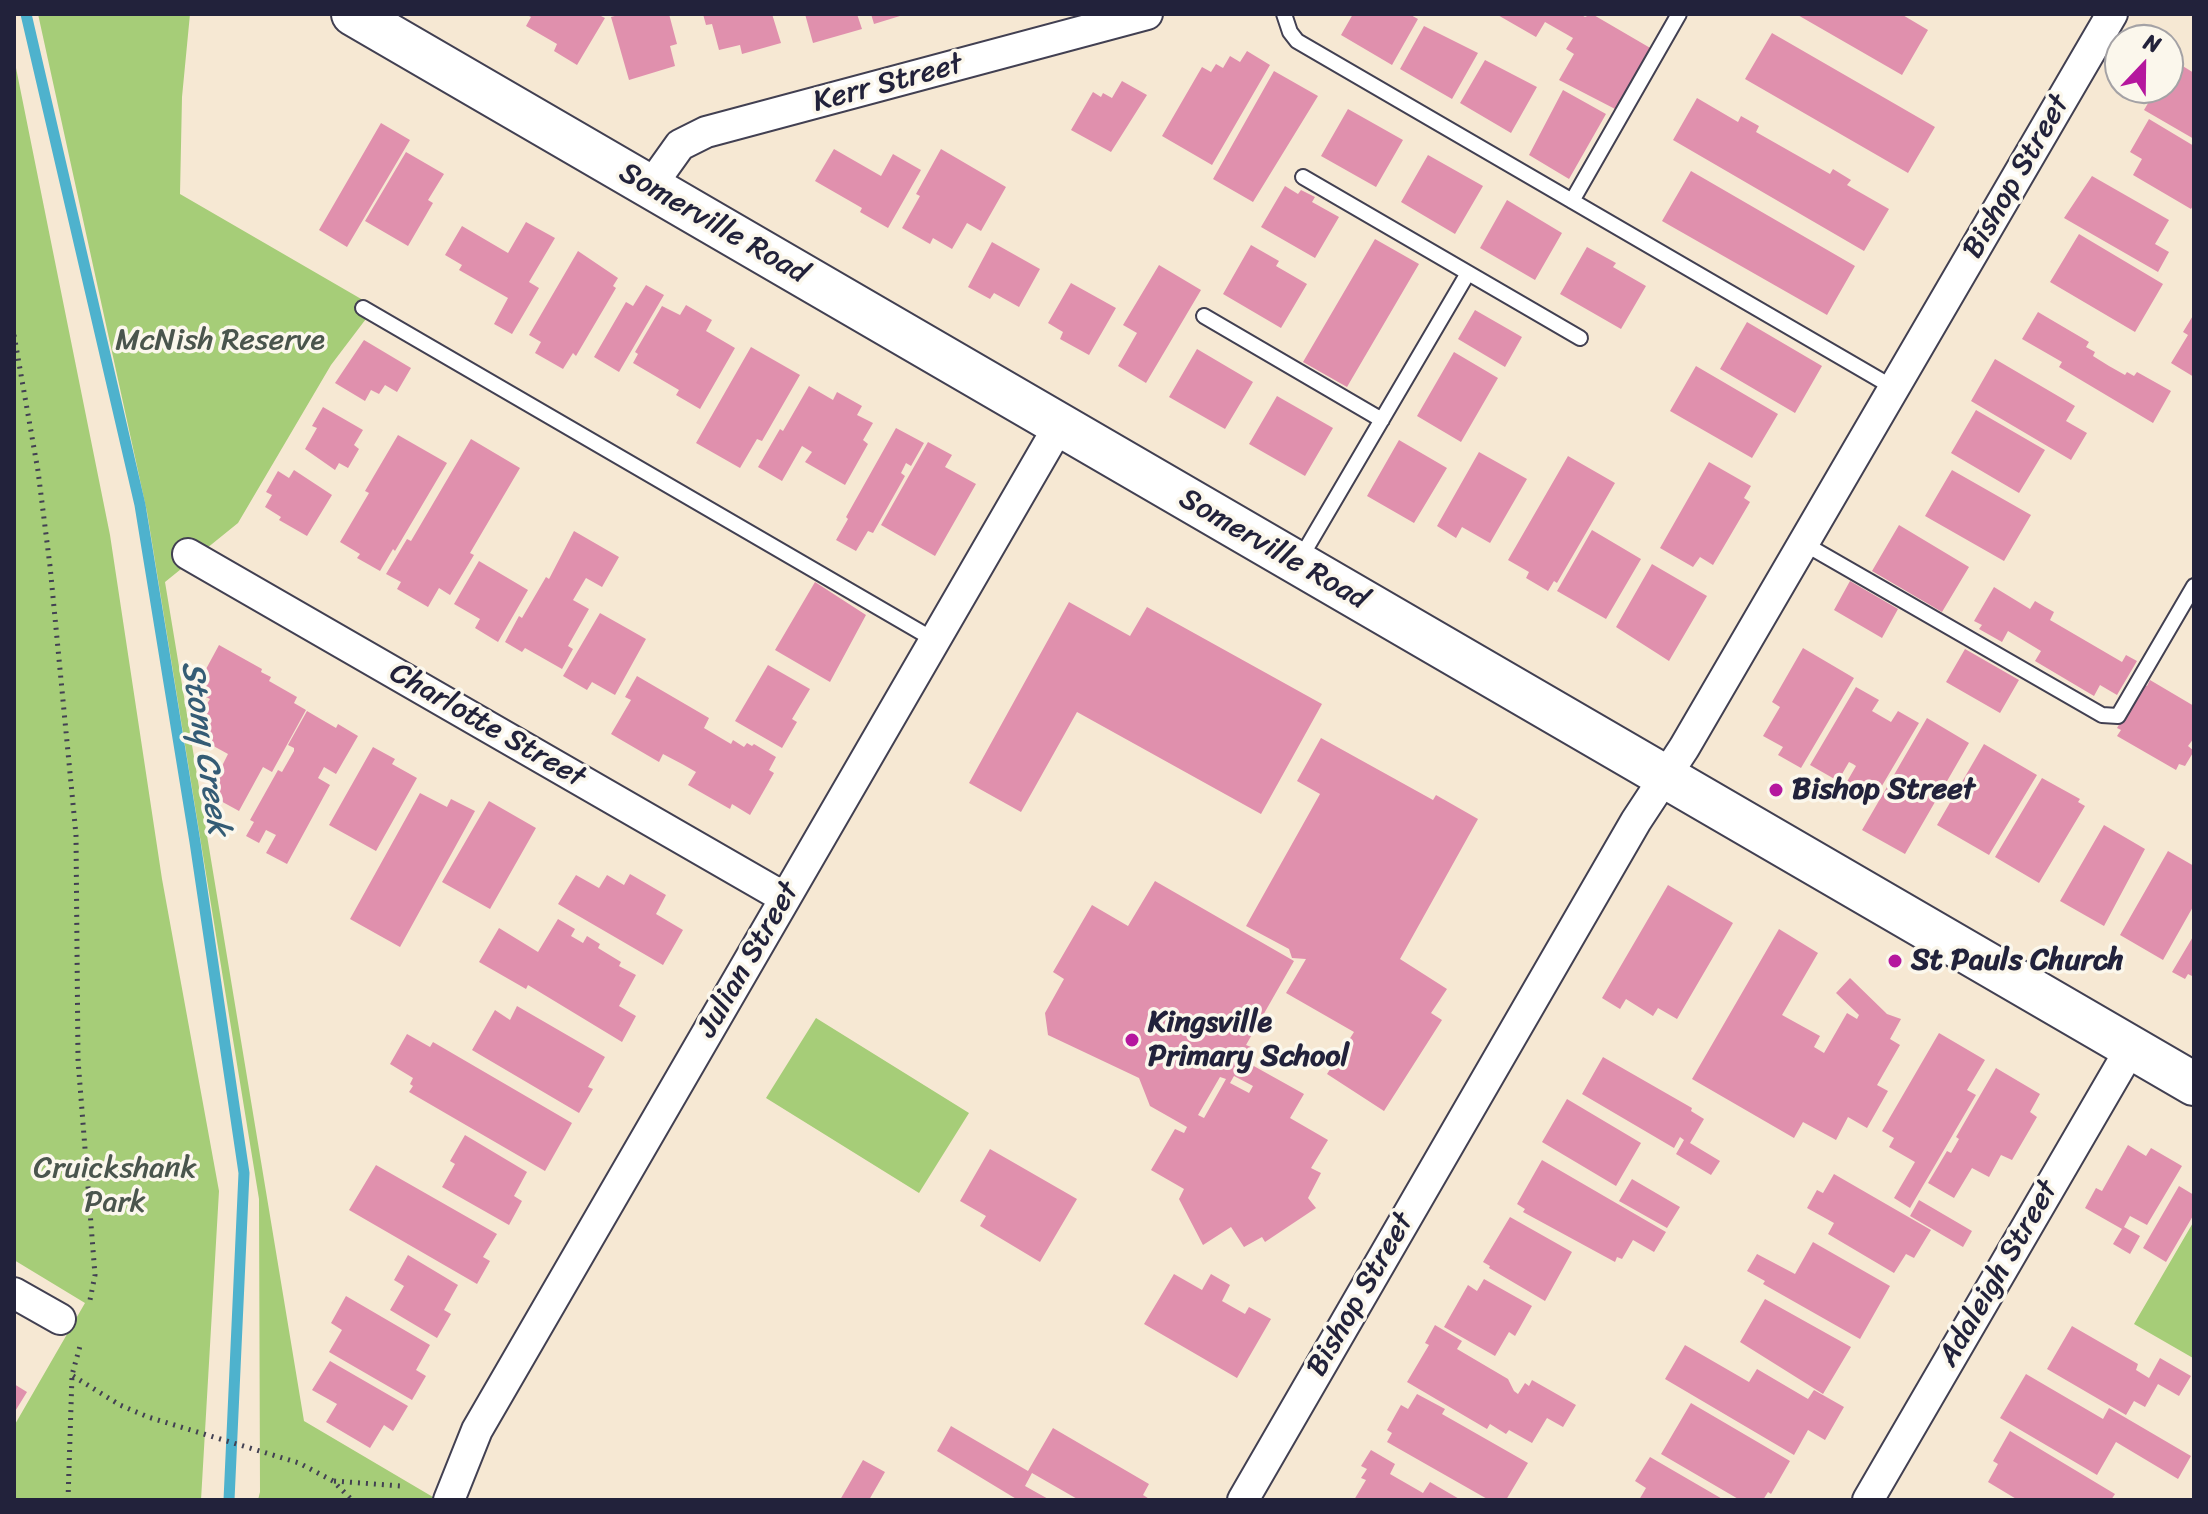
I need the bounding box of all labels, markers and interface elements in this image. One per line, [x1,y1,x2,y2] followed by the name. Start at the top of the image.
[2138,22,2167,64] text: N
[2104,24,2184,104] north arrow
[809,47,967,121] street label: Kerr Street
[1956,89,2078,265] street label: Bishop Street
[612,155,814,293] street label: Somerville Road
[115,323,325,359] park label: McNish Reserve
[1172,481,1374,619] street label: Somerville Road
[383,655,591,797] street label: Charlotte Street
[171,658,237,838] water label: Stony Creek
[1792,772,1975,808] place label: Bishop Street
[1767,781,1785,799] marker: Bishop Street
[690,876,808,1044] street label: Julian Street
[1911,943,2124,979] place label: St Pauls Church
[1886,952,1904,970] marker: St Pauls Church
[1148,1005,1349,1076] place label: Kingsville Primary School
[1123,1031,1141,1049] marker: Kingsville Primary School
[33,1151,197,1222] park label: Cruickshank Park
[1931,1175,2067,1373] street label: Adaleigh Street
[1300,1207,1422,1383] street label: Bishop Street

